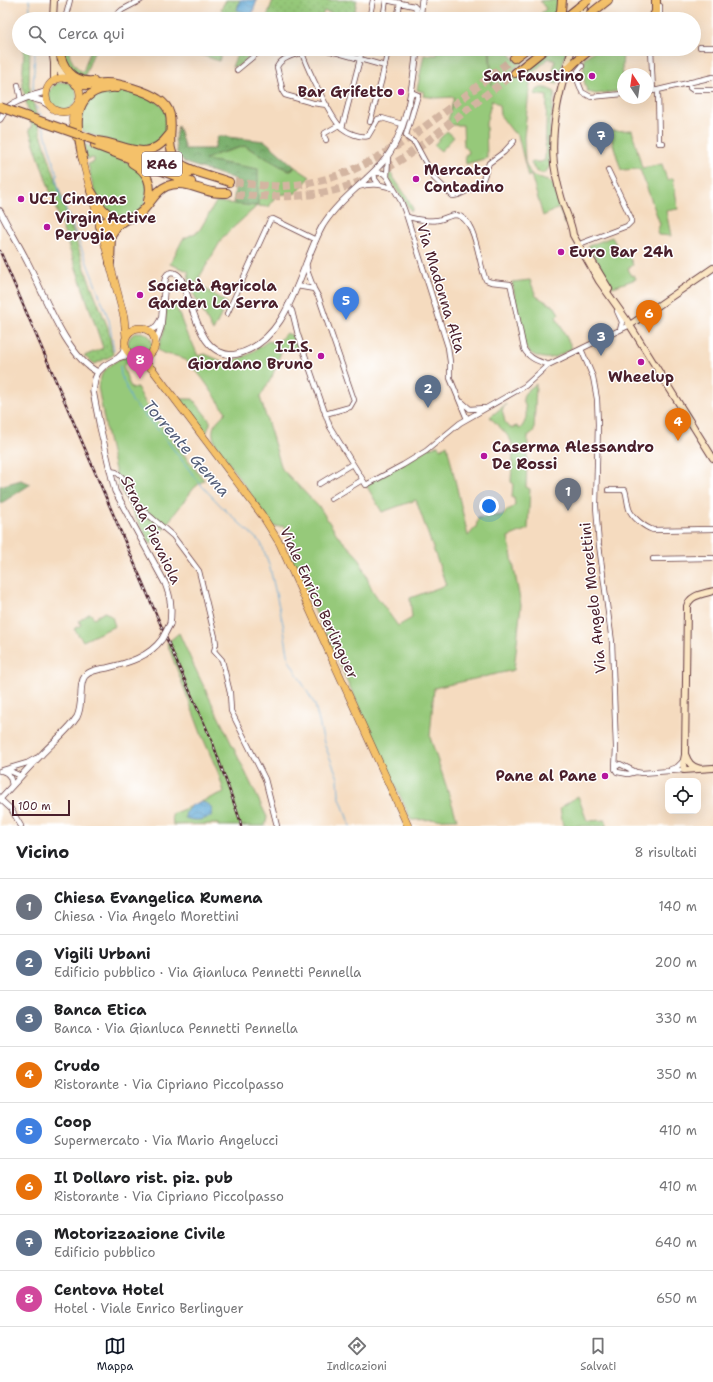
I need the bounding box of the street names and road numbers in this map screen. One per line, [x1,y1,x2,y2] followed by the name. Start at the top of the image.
[142,152,182,176] road number: RA6
[412,221,470,356] street label: Via Madonna Alta
[116,472,186,588] street label: Strada Pievaiola
[575,521,611,675] street label: Via Angelo Morettini
[275,524,363,682] street label: Viale Enrico Berlinguer

